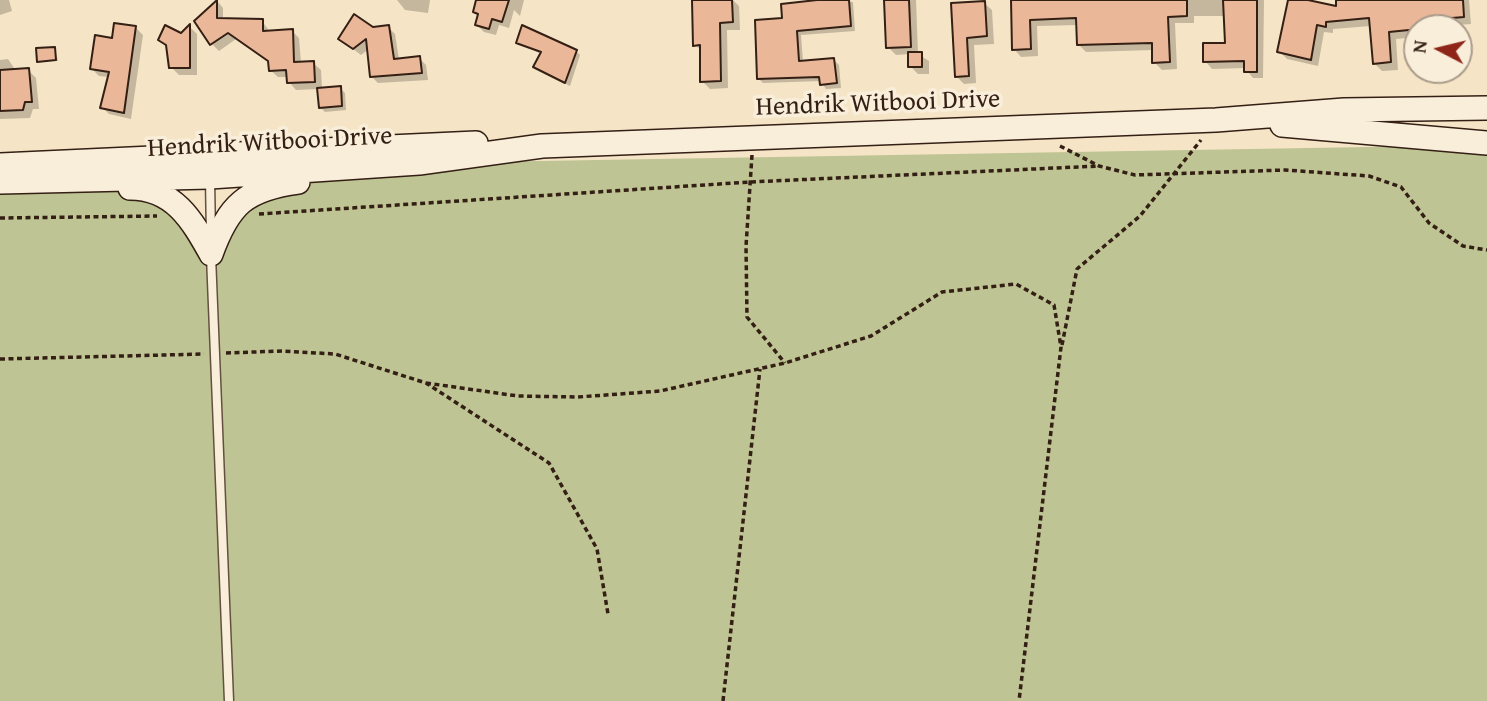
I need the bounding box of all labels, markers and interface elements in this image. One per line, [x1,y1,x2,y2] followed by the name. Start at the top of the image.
[1403,14,1473,84] north arrow
[1404,39,1434,55] text: N
[755,84,1001,124] street label: Hendrik Witbooi Drive
[147,121,393,165] street label: Hendrik Witbooi Drive

